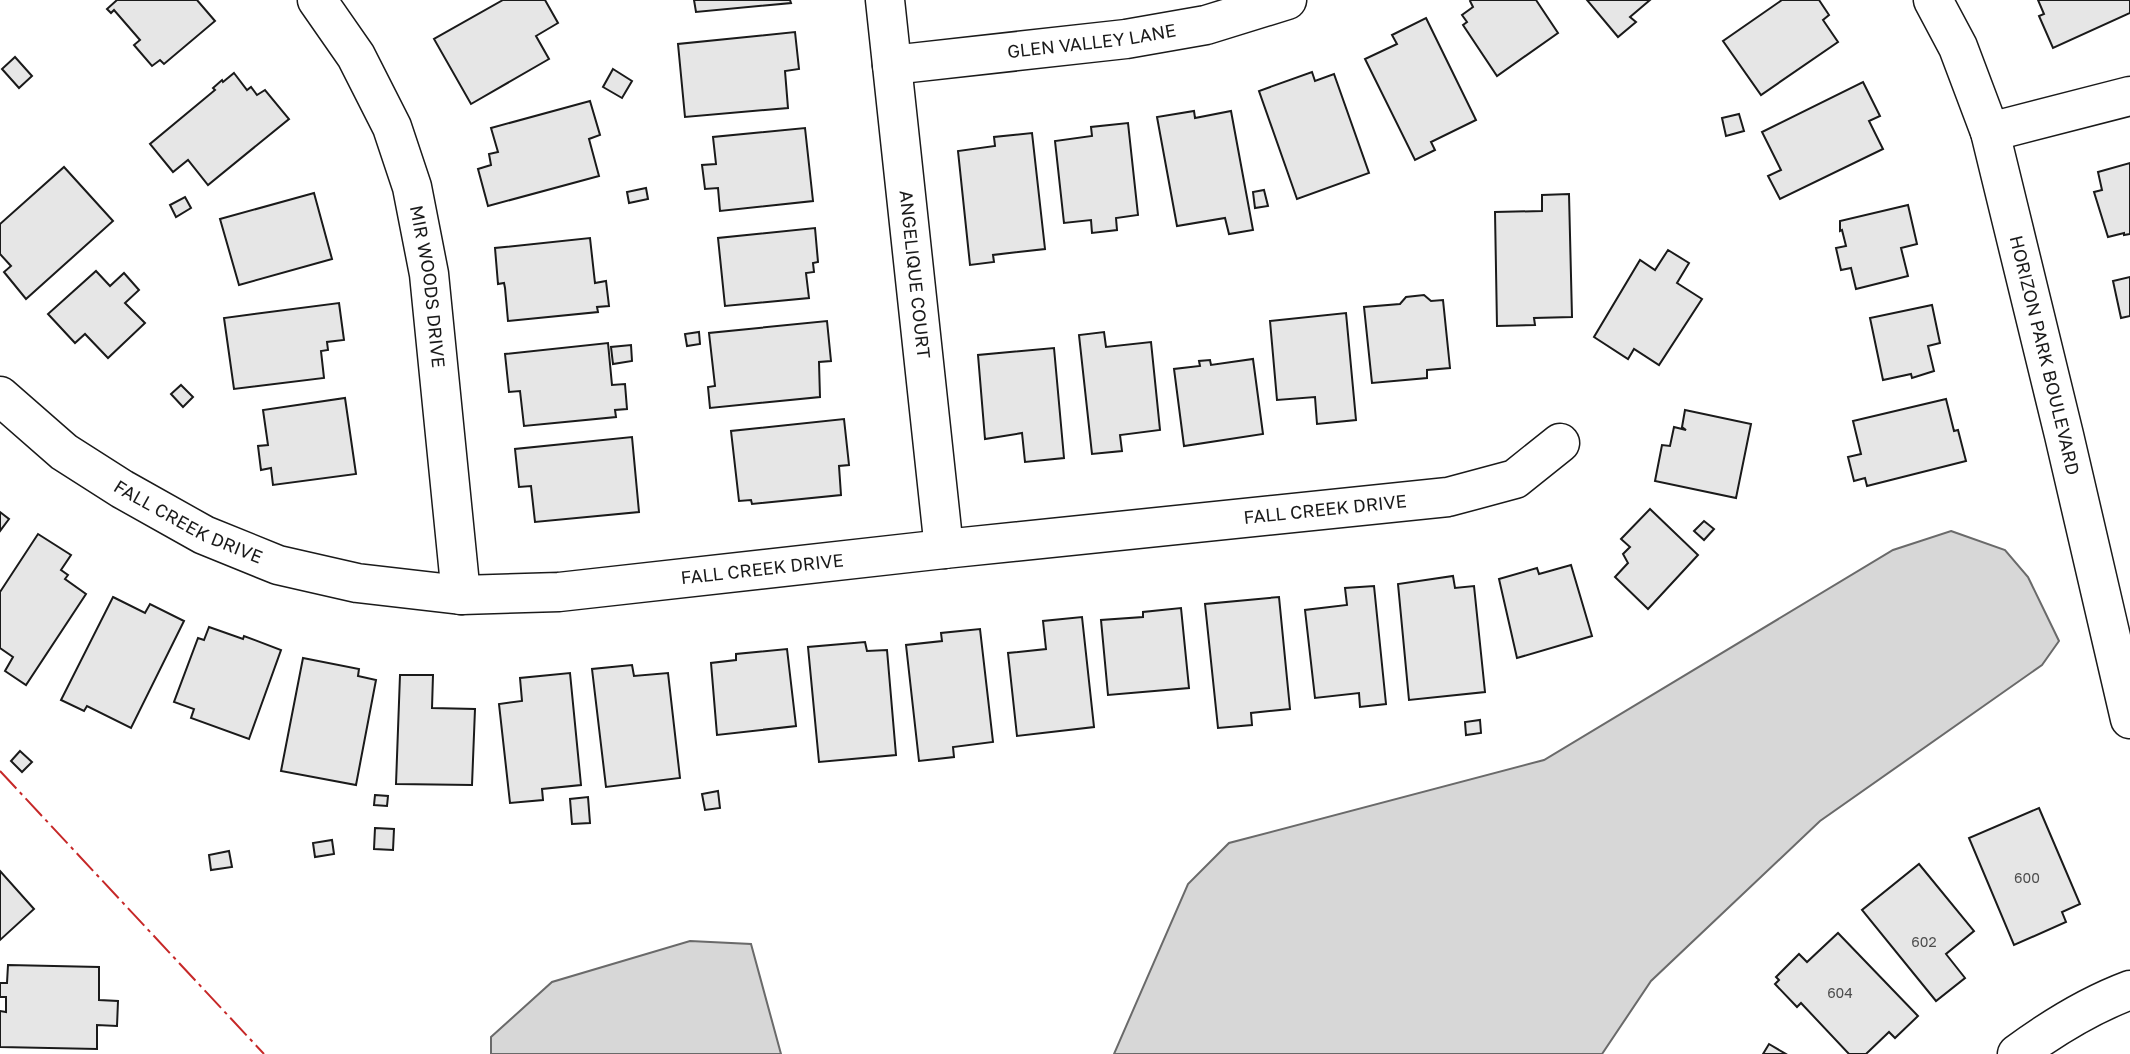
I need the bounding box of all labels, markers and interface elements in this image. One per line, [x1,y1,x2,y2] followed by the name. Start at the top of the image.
[1006,18,1177,62] street label: GLEN VALLEY LANE
[896,189,935,360] street label: ANGELIQUE COURT
[406,203,450,369] street label: MIR WOODS DRIVE
[2006,233,2085,477] street label: HORIZON PARK BOULEVARD
[110,475,266,568] street label: FALL CREEK DRIVE
[1242,489,1408,528] street label: FALL CREEK DRIVE
[680,548,845,588] street label: FALL CREEK DRIVE
[2014,869,2040,886] house number: 600
[1911,933,1937,950] house number: 602
[1827,984,1853,1001] house number: 604

